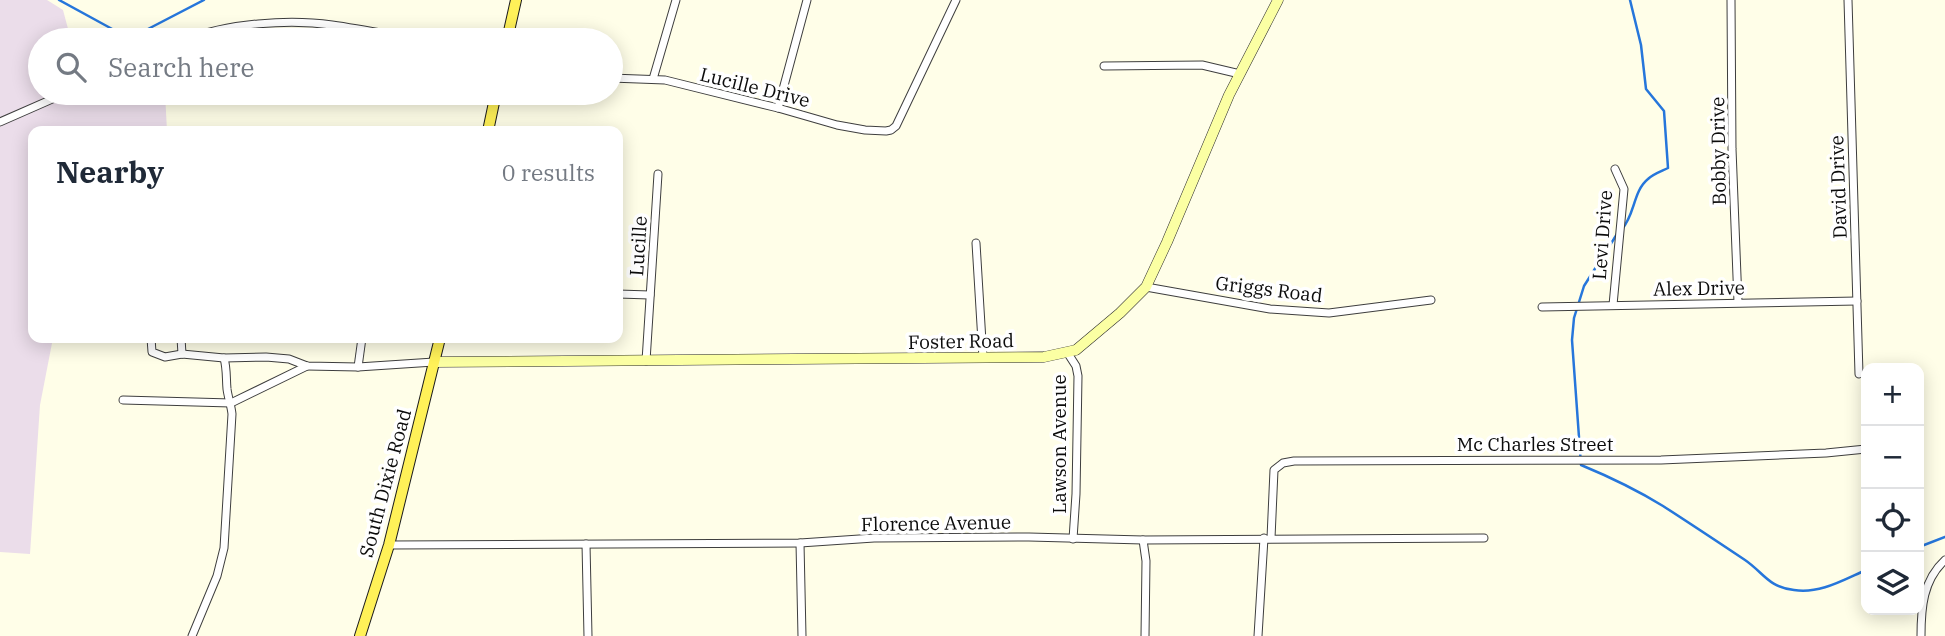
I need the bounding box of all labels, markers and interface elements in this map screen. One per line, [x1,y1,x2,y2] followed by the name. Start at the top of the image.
[28,28,623,105] search box
[52,48,90,86] icon: search
[108,50,254,84] text: Search here
[697,62,813,112] street label: Lucille Drive
[1705,96,1731,206] street label: Bobby Drive
[1824,135,1852,239] street label: David Drive
[56,152,164,191] text: Nearby
[502,157,595,187] text: 0 results
[1587,189,1617,281] street label: Levi Drive
[624,215,652,277] street label: Lucille
[1214,271,1324,307] street label: Griggs Road
[1653,275,1745,301] street label: Alex Drive
[908,328,1014,354] street label: Foster Road
[1861,363,1924,615] map controls
[1861,363,1924,426] button: +
[1047,374,1071,514] street label: Lawson Avenue
[354,406,416,560] street label: South Dixie Road
[1861,426,1924,489] button: −
[1457,432,1614,456] street label: Mc Charles Street
[1861,489,1924,552] button: locate
[861,510,1011,536] street label: Florence Avenue
[1861,552,1924,615] button: layers

